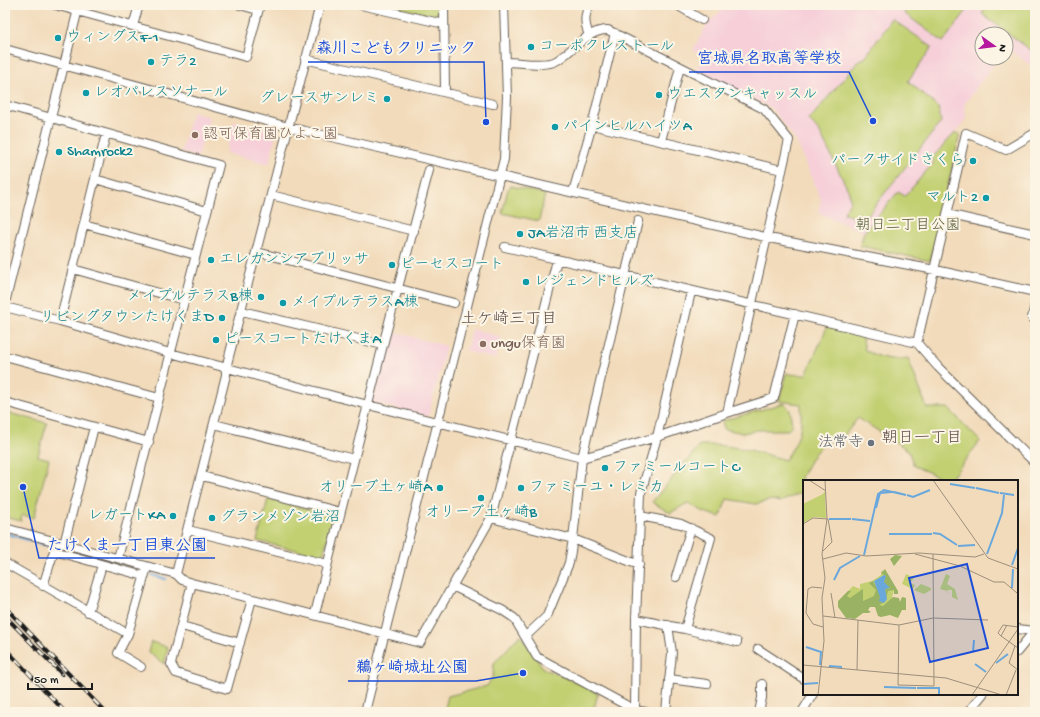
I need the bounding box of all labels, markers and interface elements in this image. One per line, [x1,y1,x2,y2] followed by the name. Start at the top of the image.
[974,26,1014,66] north arrow
[66,28,159,47] place label: ウィングスF-1
[53,33,63,43] marker: ウィングスF-1
[308,34,484,62] callout: 森川こどもクリニック
[539,38,674,56] place label: コーポクレストール
[316,39,476,60] text: 森川こどもクリニック
[526,42,536,52] marker: コーポクレストール
[995,43,1008,53] text: N
[689,44,849,72] callout: 宮城県名取高等学校
[697,49,841,70] text: 宮城県名取高等学校
[159,53,196,71] place label: テラ2
[146,57,156,67] marker: テラ2
[94,84,228,102] place label: レオパレスソナール
[667,86,817,104] place label: ウエスタンキャッスル
[81,88,91,98] marker: レオパレスソナール
[259,89,379,108] place label: グレースサンレミ
[654,90,664,100] marker: ウエスタンキャッスル
[382,94,392,104] marker: グレースサンレミ
[563,118,693,136] place label: パインヒルハイツA
[550,122,560,132] marker: パインヒルハイツA
[203,125,338,144] place label: 認可保育園ひよこ園
[190,130,200,140] marker: 認可保育園ひよこ園
[67,143,133,161] place label: Shamrock2
[54,147,64,157] marker: Shamrock2
[831,152,965,170] place label: パークサイドさくら
[968,156,978,166] marker: パークサイドさくら
[926,189,978,207] place label: マルト2
[981,193,991,203] marker: マルト2
[855,217,961,235] park label: 朝日二丁目公園
[528,224,638,243] place label: JA岩沼市 西支店
[515,229,525,239] marker: JA岩沼市 西支店
[219,251,369,269] place label: エレガンシアブリッサ
[206,255,216,265] marker: エレガンシアブリッサ
[400,256,504,274] place label: ピーセスコート
[387,260,397,270] marker: ピーセスコート
[534,273,654,291] place label: レジェンドヒルズ
[521,277,531,287] marker: レジェンドヒルズ
[127,287,253,306] place label: メイプルテラスB棟
[256,292,266,302] marker: メイプルテラスB棟
[291,293,418,312] place label: メイプルテラスA棟
[278,298,288,308] marker: メイプルテラスA棟
[40,308,214,327] place label: リビングタウンたけくまD
[461,310,557,330] district label: 土ケ崎三丁目
[217,313,227,323] marker: リビングタウンたけくまD
[224,331,382,349] place label: ピースコートたけくまA
[491,334,566,353] place label: ungu保育園
[211,335,221,345] marker: ピースコートたけくまA
[478,339,488,349] marker: ungu保育園
[882,429,962,449] district label: 朝日一丁目
[818,433,863,452] place label: 法常寺
[866,438,876,448] marker: 法常寺
[613,459,741,477] place label: ファミールコートC
[600,463,610,473] marker: ファミールコートC
[319,478,433,497] place label: オリーブ土ヶ崎A
[529,479,664,497] place label: ファミーユ・レミカ
[803,480,1018,695] inset map
[435,483,445,493] marker: オリーブ土ヶ崎A
[516,483,526,493] marker: ファミーユ・レミカ
[476,493,486,503] marker: オリーブ土ヶ崎B
[425,503,537,522] place label: オリーブ土ヶ崎B
[88,507,166,525] place label: レガートKA
[220,508,340,527] place label: グランメゾン岩沼
[168,511,178,521] marker: レガートKA
[207,513,217,523] marker: グランメゾン岩沼
[39,530,215,558] callout: たけくま一丁目東公園
[47,536,207,557] text: たけくま一丁目東公園
[348,653,476,681] callout: 鵜ヶ崎城址公園
[356,658,468,679] text: 鵜ヶ崎城址公園
[28,665,92,691] scale bar
[34,674,59,688] text: 50 m

